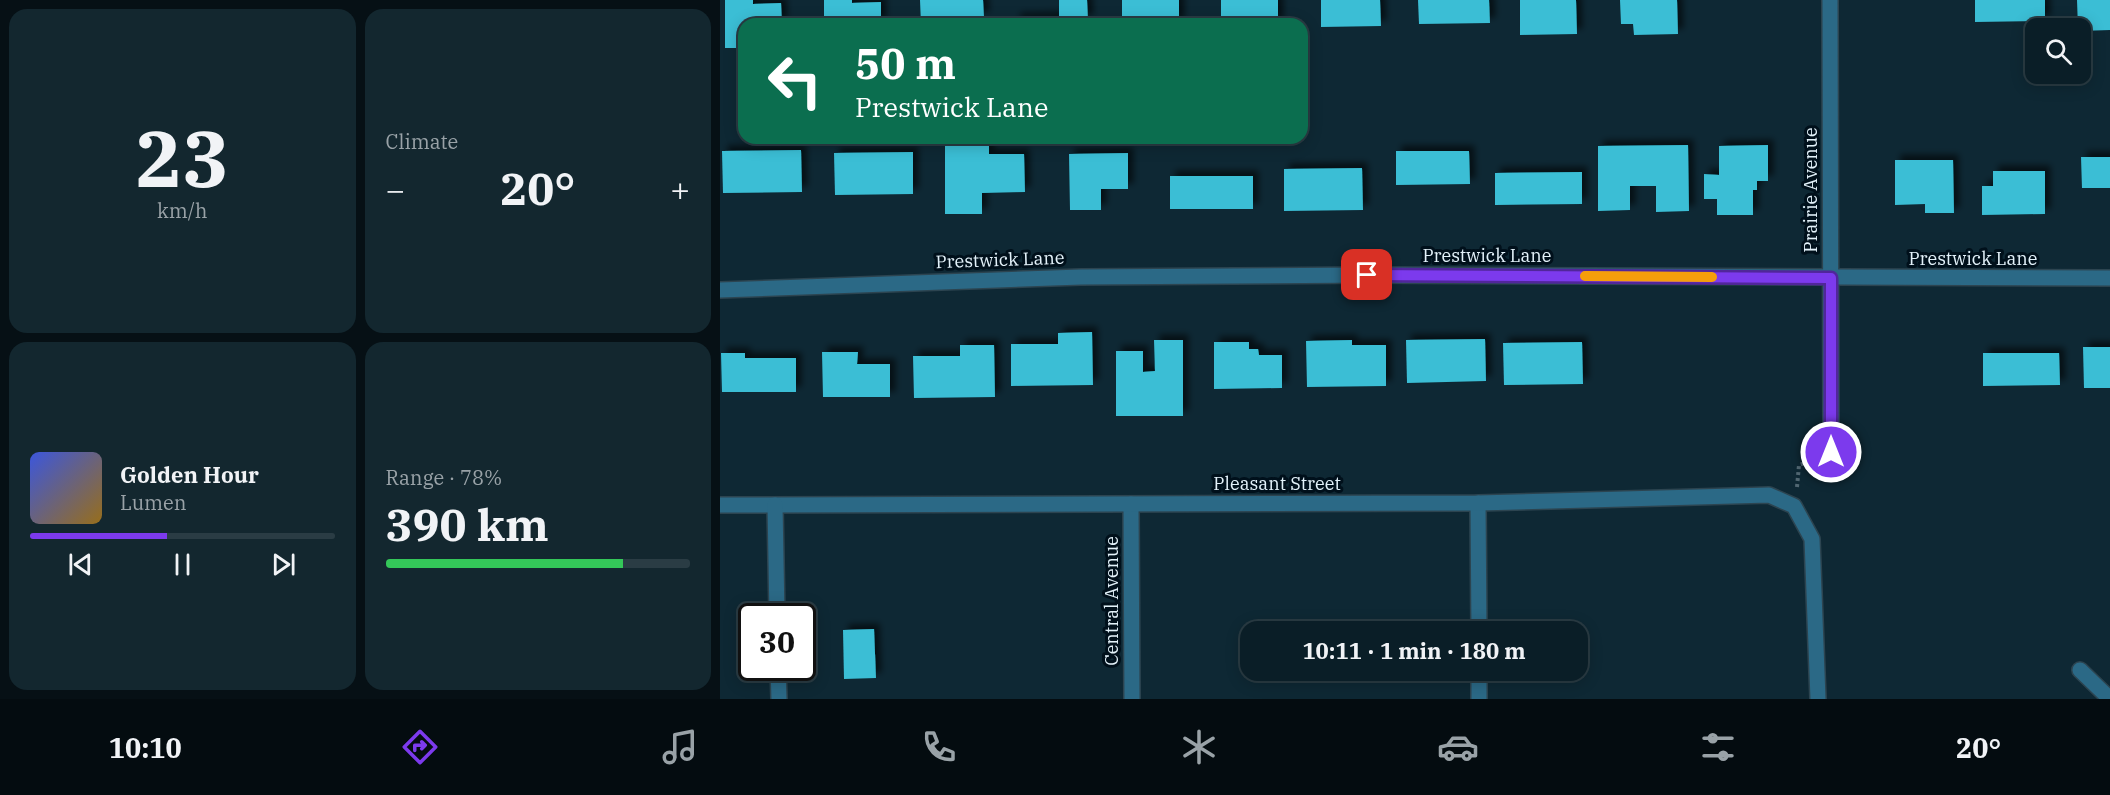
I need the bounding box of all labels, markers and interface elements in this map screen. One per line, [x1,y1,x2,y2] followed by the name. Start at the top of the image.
[2025,18,2091,84] map controls
[2025,18,2091,84] button: search
[855,36,956,91] text: 50 m
[756,42,834,120] icon: left
[855,89,1049,124] text: Prestwick Lane
[135,107,229,208] text: 23
[1799,127,1822,253] street label: Prairie Avenue
[386,128,458,155] text: Climate
[500,159,575,217] text: 20°
[386,168,405,211] text: −
[670,168,690,211] text: +
[157,197,208,224] text: km/h
[1422,244,1552,267] street label: Prestwick Lane
[935,246,1065,273] street label: Prestwick Lane
[1908,247,2038,270] street label: Prestwick Lane
[1341,249,1392,300] pin
[1350,258,1383,291] icon: arrive
[1799,420,1863,484] position arrow
[120,460,259,489] text: Golden Hour
[386,464,502,491] text: Range · 78%
[1213,472,1341,495] street label: Pleasant Street
[120,489,187,516] text: Lumen
[386,495,549,553] text: 390 km
[1100,536,1123,666] street label: Central Avenue
[64,548,97,581] icon: previous
[166,548,199,581] icon: pause
[267,548,300,581] icon: next
[738,603,816,681] speed limit sign: 30
[1302,636,1526,665] text: 10:11 · 1 min · 180 m
[399,726,441,768] icon: directions
[659,726,701,768] icon: music
[918,726,960,768] icon: phone
[1178,726,1220,768] icon: climate
[1437,726,1479,768] icon: car
[1697,726,1739,768] icon: filters
[109,730,182,765] text: 10:10
[1956,730,2001,765] text: 20°

